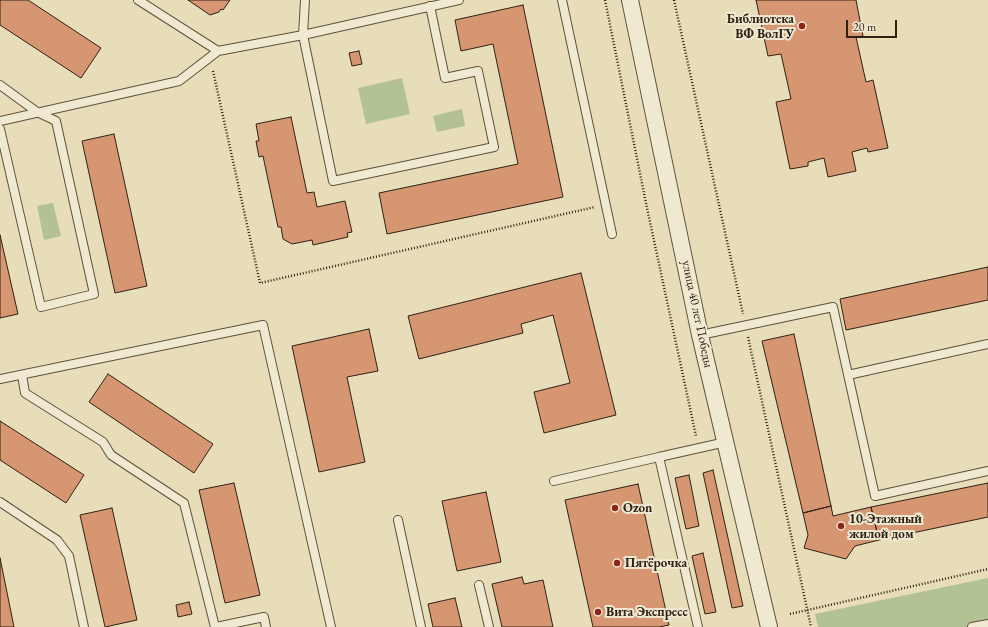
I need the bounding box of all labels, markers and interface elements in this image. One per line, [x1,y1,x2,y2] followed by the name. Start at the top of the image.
[727,11,794,42] place label: Библиотека ВФ ВолГУ
[848,12,899,38] scale bar
[853,19,876,35] text: 20 m
[797,21,807,31] marker: Библиотека ВФ ВолГУ
[678,259,716,369] street label: улица 40 лет Победы
[623,500,652,516] place label: Ozon
[610,503,620,513] marker: Ozon
[849,511,922,542] place label: 10-Этажный жилой дом
[836,521,846,531] marker: 10-Этажный жилой дом
[625,555,687,571] place label: Пятёрочка
[612,558,622,568] marker: Пятёрочка
[606,604,688,620] place label: Вита Экспресс
[593,607,603,617] marker: Вита Экспресс

